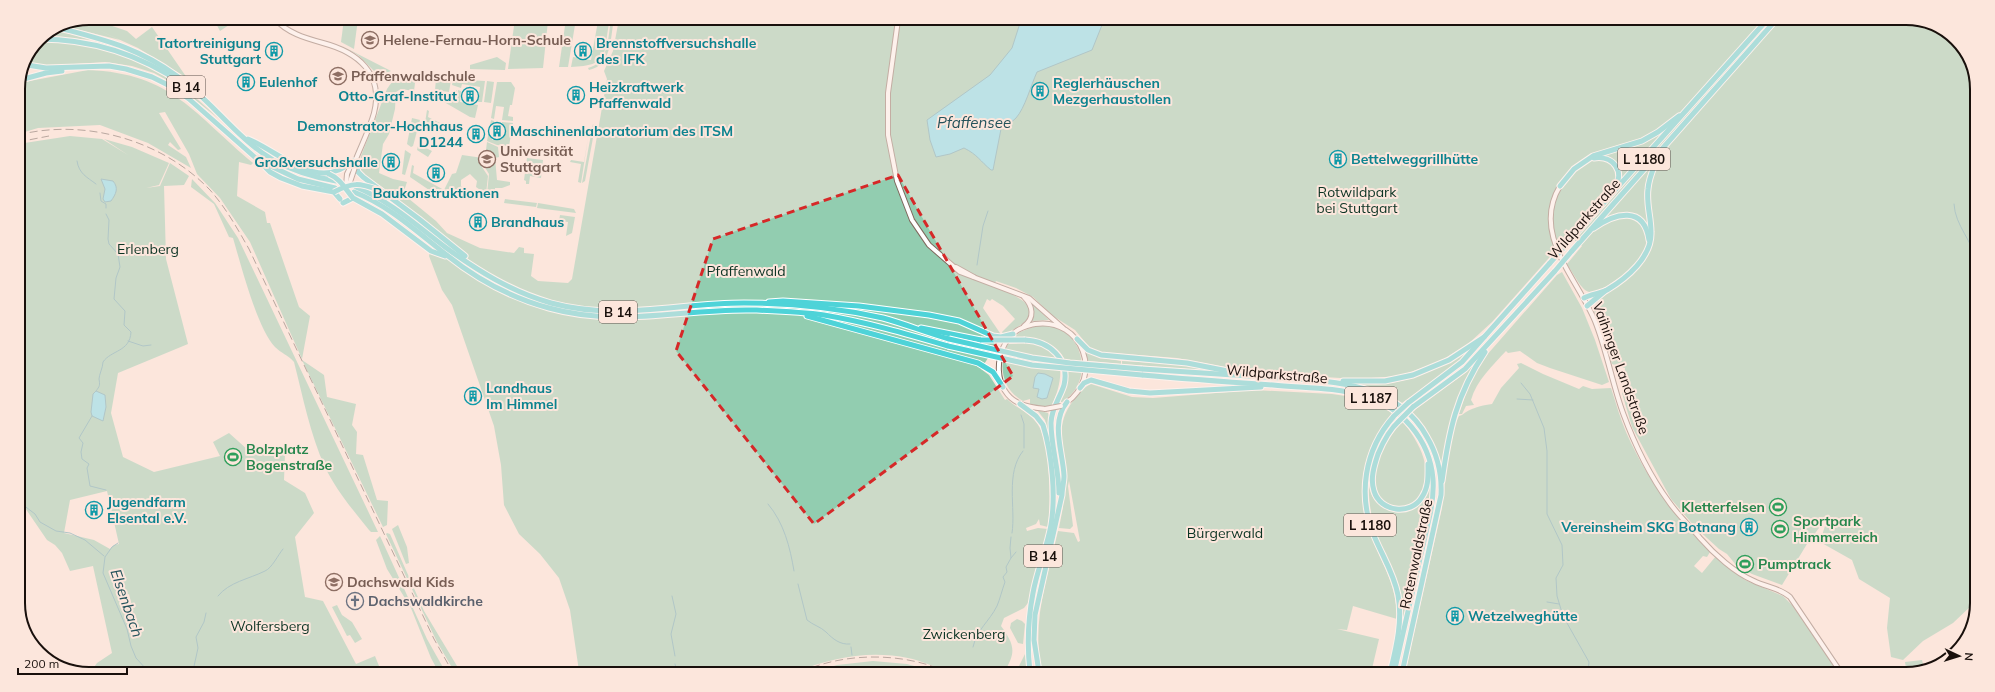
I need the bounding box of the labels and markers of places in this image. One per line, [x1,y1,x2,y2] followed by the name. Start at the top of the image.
[360,30,380,50] school or university icon: Helene-Fernau-Horn-Schule
[383,31,571,49] place label: Helene-Fernau-Horn-Schule
[157,34,262,68] place label: Tatortreinigung Stuttgart
[596,34,757,68] place label: Brennstoffversuchshalle des IFK
[264,41,284,61] building icon: Tatortreinigung Stuttgart
[573,41,593,61] building icon: Brennstoffversuchshalle des IFK
[328,66,348,86] school or university icon: Pfaffenwaldschule
[351,67,476,85] place label: Pfaffenwaldschule
[236,72,256,92] building icon: Eulenhof
[259,73,318,91] place label: Eulenhof
[1053,74,1171,108] place label: Reglerhäuschen Mezgerhaustollen
[589,78,684,112] place label: Heizkraftwerk Pfaffenwald
[1030,81,1050,101] building icon: Reglerhäuschen Mezgerhaustollen
[566,85,586,105] building icon: Heizkraftwerk Pfaffenwald
[460,86,480,106] building icon: Otto-Graf-Institut
[338,87,458,105] place label: Otto-Graf-Institut
[297,117,464,151] place label: Demonstrator-Hochhaus D1244
[487,121,507,141] building icon: Maschinenlaboratorium des ITSM
[510,122,733,140] place label: Maschinenlaboratorium des ITSM
[466,124,486,144] building icon: Demonstrator-Hochhaus D1244
[500,142,574,176] place label: Universität Stuttgart
[477,149,497,169] school or university icon: Universität Stuttgart
[1328,149,1348,169] building icon: Bettelweggrillhütte
[1351,150,1478,168] place label: Bettelweggrillhütte
[381,152,401,172] building icon: Großversuchshalle
[254,153,378,171] place label: Großversuchshalle
[426,163,446,183] building icon: Baukonstruktionen
[373,184,499,202] place label: Baukonstruktionen
[468,212,488,232] building icon: Brandhaus
[491,213,564,231] place label: Brandhaus
[486,379,557,413] place label: Landhaus Im Himmel
[463,386,483,406] building icon: Landhaus Im Himmel
[246,440,333,474] place label: Bolzplatz Bogenstraße
[223,447,243,467] sports icon: Bolzplatz Bogenstraße
[107,493,187,527] place label: Jugendfarm Elsental e.V.
[1768,497,1788,517] sports icon: Kletterfelsen
[1681,498,1765,516] place label: Kletterfelsen
[84,500,104,520] building icon: Jugendfarm Elsental e.V.
[1793,512,1878,546] place label: Sportpark Himmerreich
[1739,517,1759,537] building icon: Vereinsheim SKG Botnang
[1560,518,1736,536] place label: Vereinsheim SKG Botnang
[1770,519,1790,539] sports icon: Sportpark Himmerreich
[1735,554,1755,574] sports icon: Pumptrack
[1758,555,1831,573] place label: Pumptrack
[324,572,344,592] school or university icon: Dachswald Kids
[347,573,454,591] place label: Dachswald Kids
[345,591,365,611] church icon: Dachswaldkirche
[368,592,483,610] place label: Dachswaldkirche
[1445,606,1465,626] building icon: Wetzelweghütte
[1468,607,1578,625] place label: Wetzelweghütte

